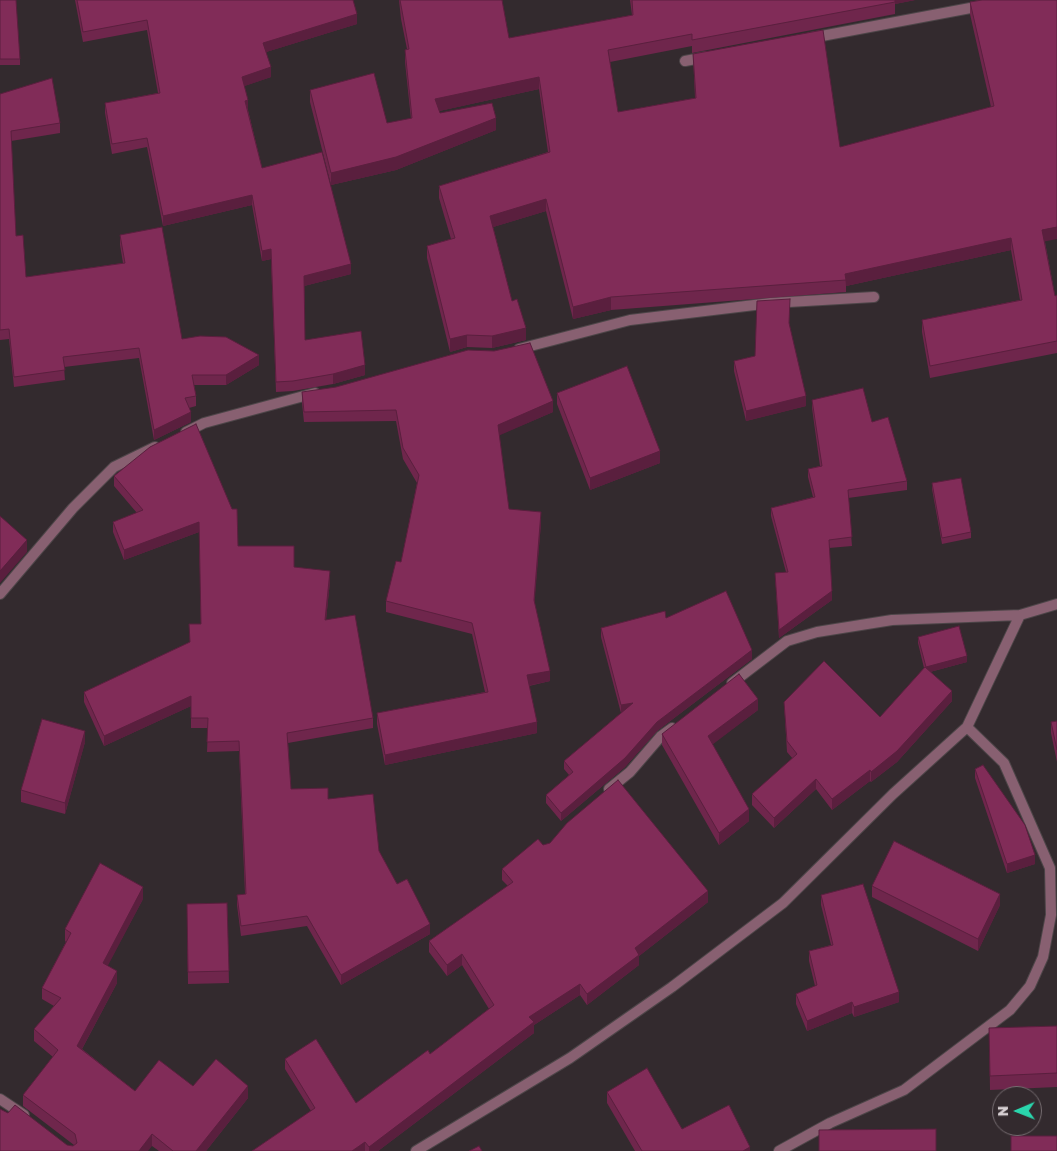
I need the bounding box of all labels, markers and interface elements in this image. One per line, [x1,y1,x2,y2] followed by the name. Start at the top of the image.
[992,1086,1042,1136] north arrow
[994,1106,1011,1117] text: N

